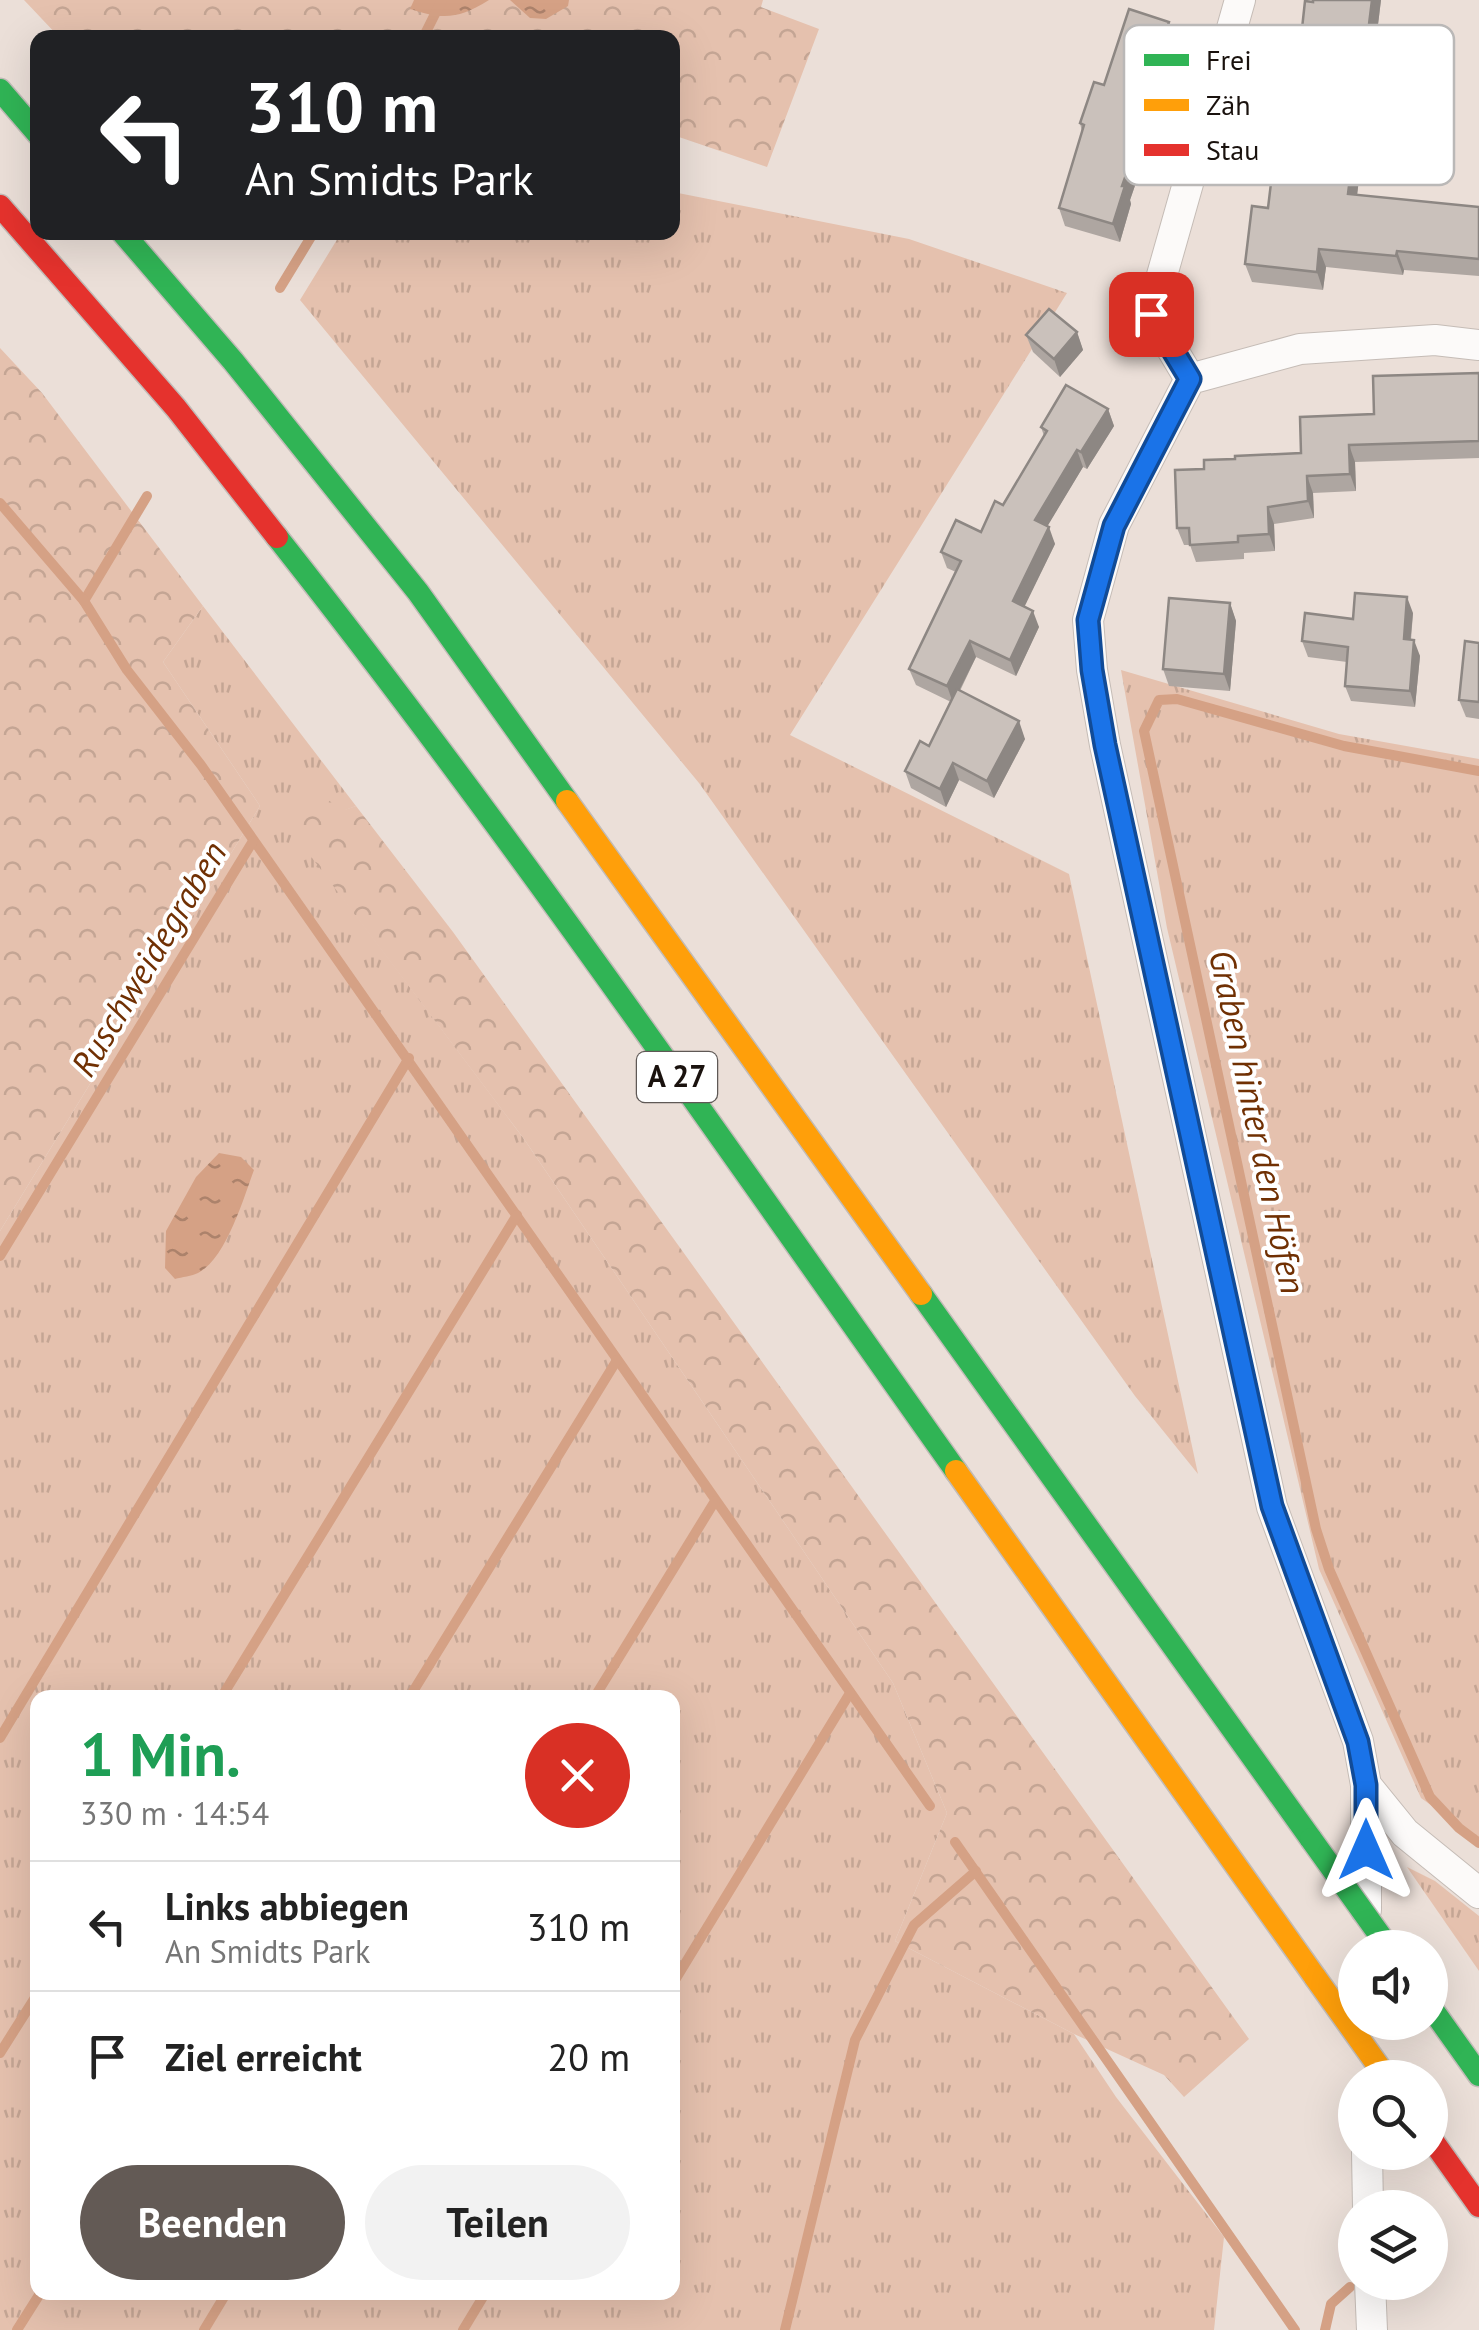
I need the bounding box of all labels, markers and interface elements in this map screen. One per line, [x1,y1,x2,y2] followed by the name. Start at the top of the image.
[1124,25,1454,185] legend
[1206,41,1252,78] text: Frei
[245,61,438,151] text: 310 m
[80,70,210,200] icon: left
[1206,86,1250,123] text: Zäh
[1206,131,1259,168] text: Stau
[245,149,534,207] text: An Smidts Park
[1109,272,1194,357] pin
[1124,287,1179,342] icon: arrive
[60,833,236,1084] water label: Ruschweidegraben
[1199,946,1317,1298] water label: Graben hinter den Höfen
[637,1052,717,1102] road number: A 27
[80,1715,241,1793] text: 1 Min.
[525,1723,630,1828] button: close
[80,1792,269,1834] text: 330 m · 14:54
[1314,1798,1418,1902] position arrow
[165,1881,409,1930] text: Links abbiegen
[80,1899,135,1954] icon: left
[527,1902,630,1951] text: 310 m
[165,1930,370,1972] text: An Smidts Park
[1338,1930,1448,2300] map controls
[1338,1930,1448,2040] button: sound
[80,2029,135,2084] icon: arrive
[165,2032,362,2081] text: Ziel erreicht
[548,2032,630,2081] text: 20 m
[1338,2060,1448,2170] button: search
[80,2165,345,2280] button: Beenden
[365,2165,630,2280] button: Teilen
[1338,2190,1448,2300] button: layers

